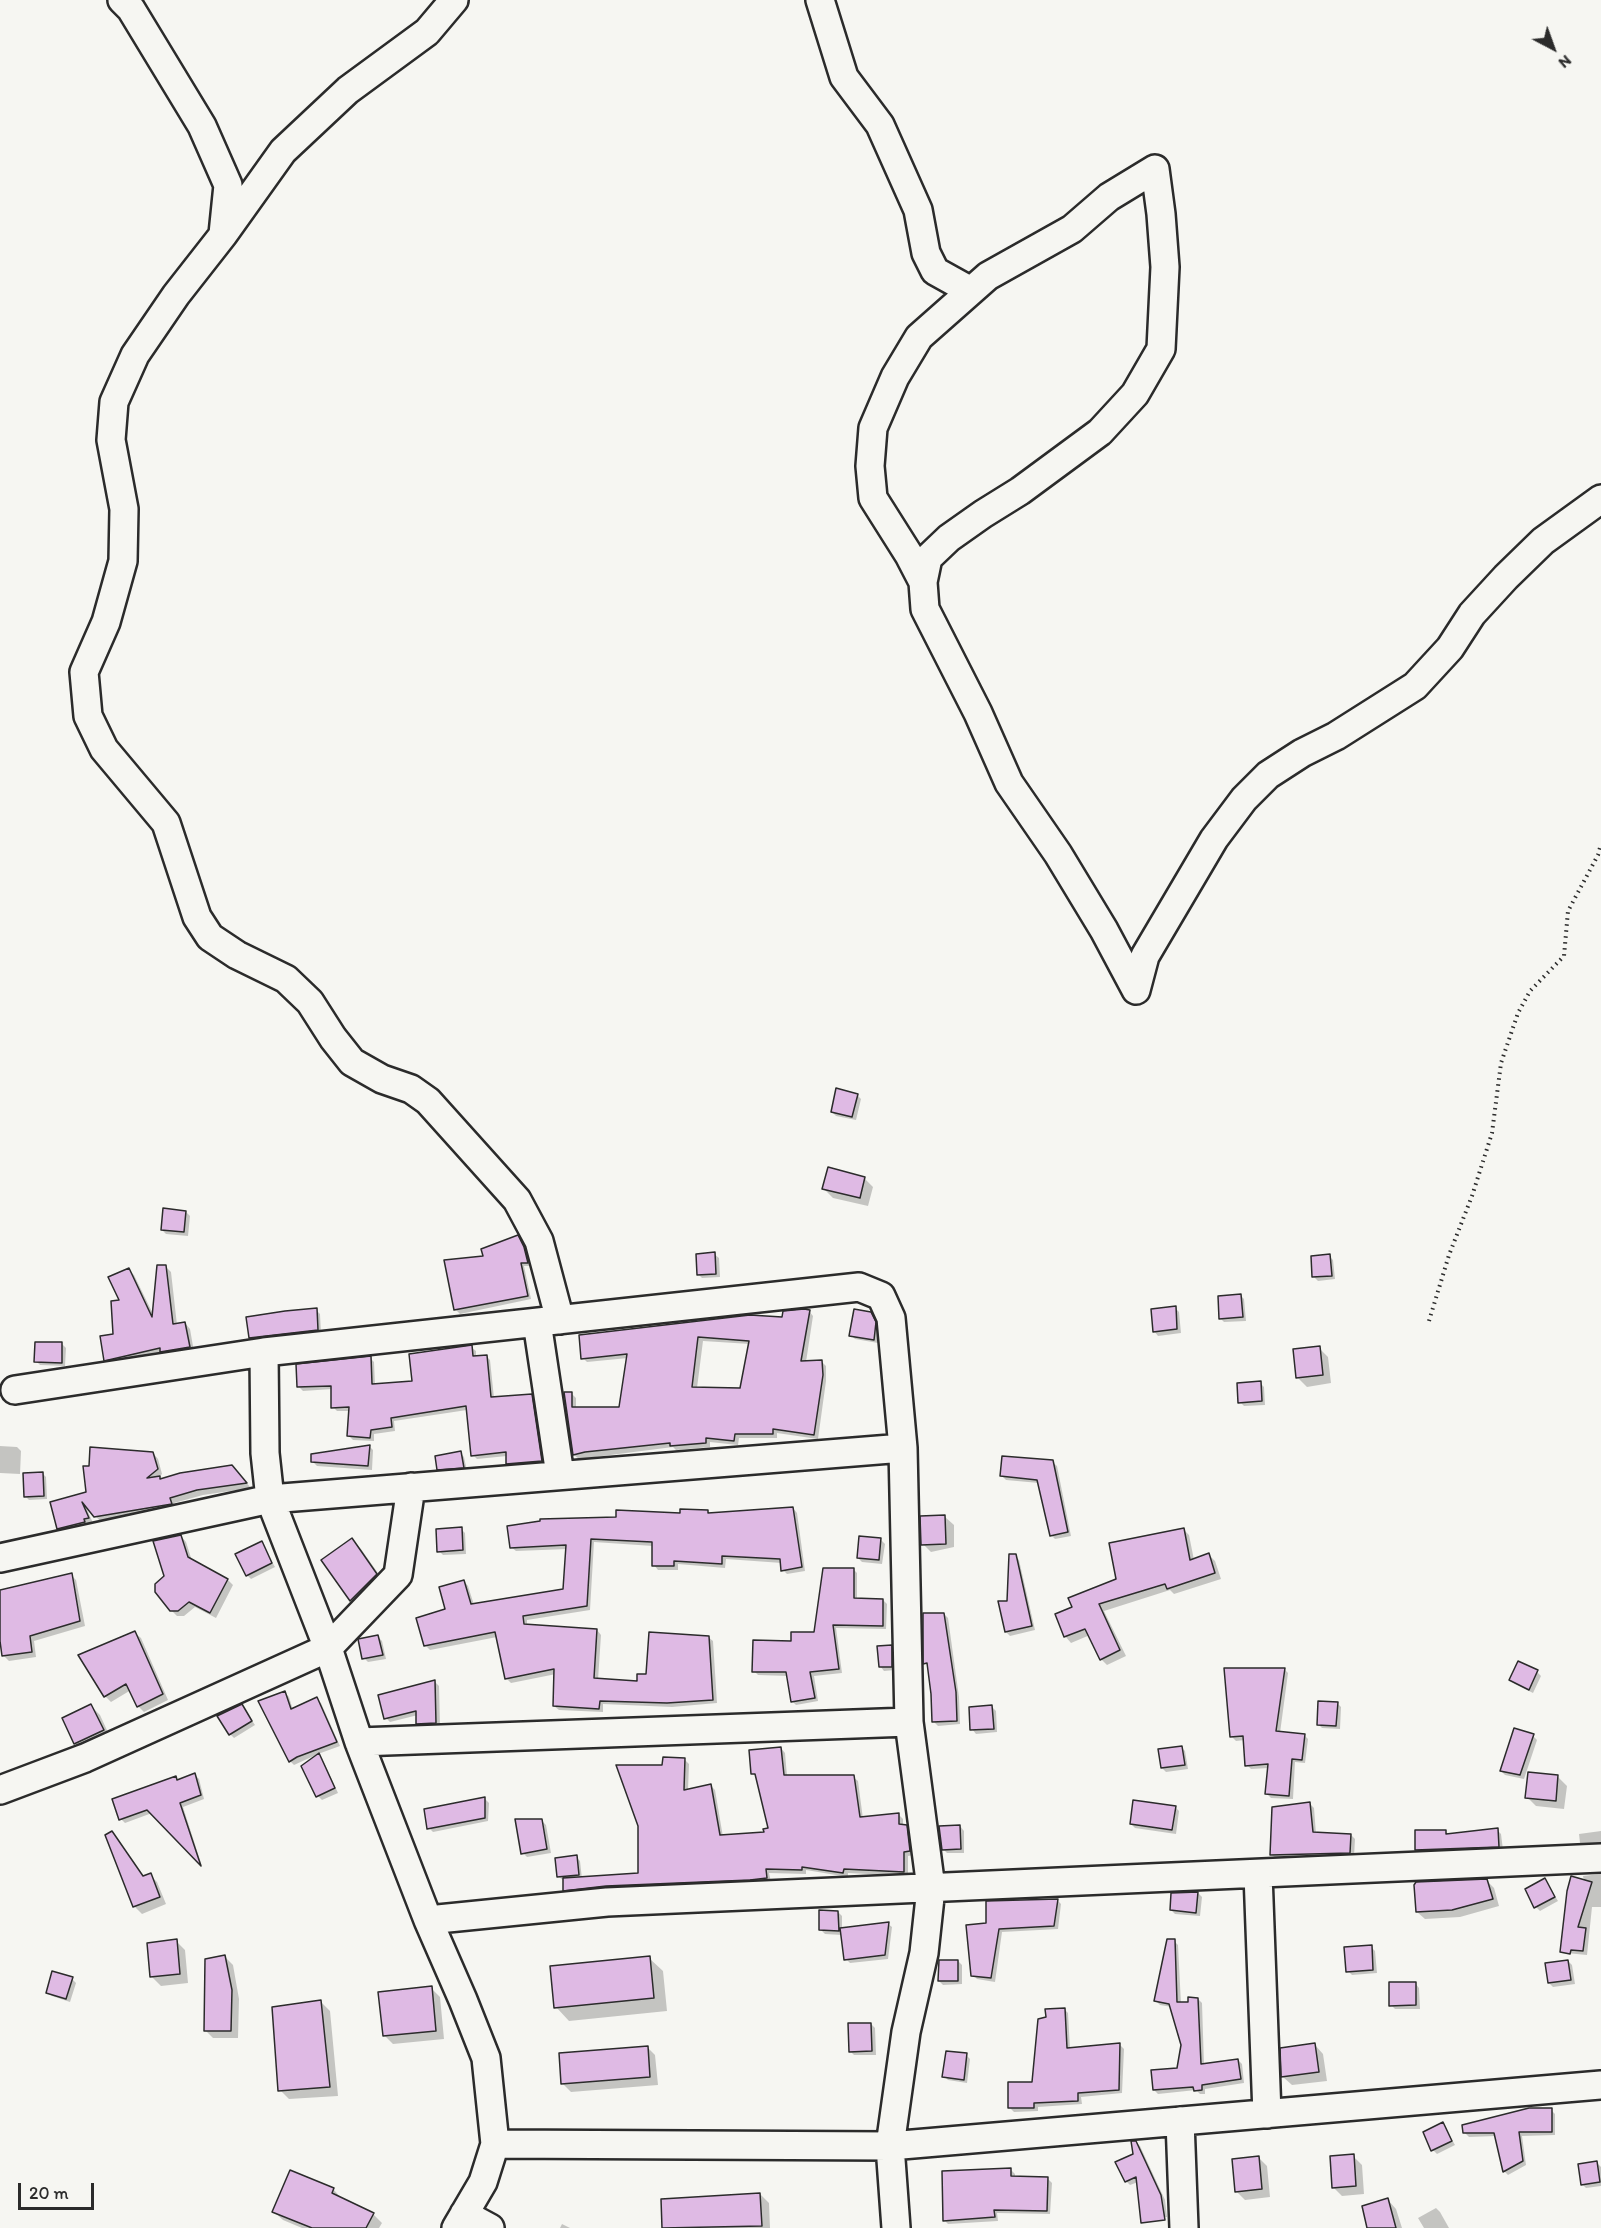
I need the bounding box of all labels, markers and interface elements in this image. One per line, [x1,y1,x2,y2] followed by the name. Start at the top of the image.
[1523,18,1583,78] north arrow
[1555,51,1575,73] text: N
[21,2171,98,2209] scale bar
[29,2182,69,2204] text: 20 m

